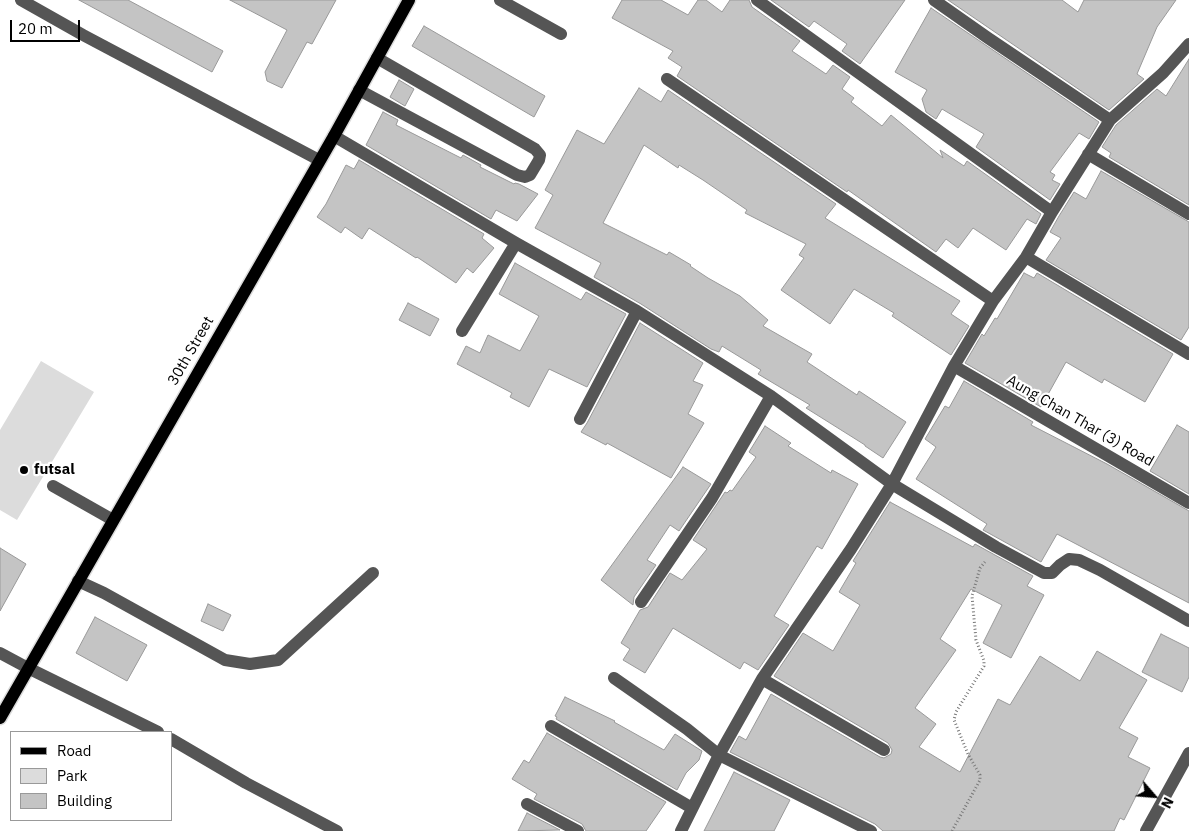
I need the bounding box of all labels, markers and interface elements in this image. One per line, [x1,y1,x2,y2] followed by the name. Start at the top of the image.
[12,10,82,42] scale bar
[18,19,53,38] text: 20 m
[164,313,218,389] street label: 30th Street
[1003,371,1157,471] street label: Aung Chan Thar (3) Road
[34,461,75,479] place label: futsal
[18,464,30,476] marker: futsal
[10,731,172,821] legend
[57,741,92,760] text: Road
[57,766,87,785] text: Park
[1129,771,1179,821] north arrow
[57,791,112,810] text: Building
[1157,794,1178,811] text: N

